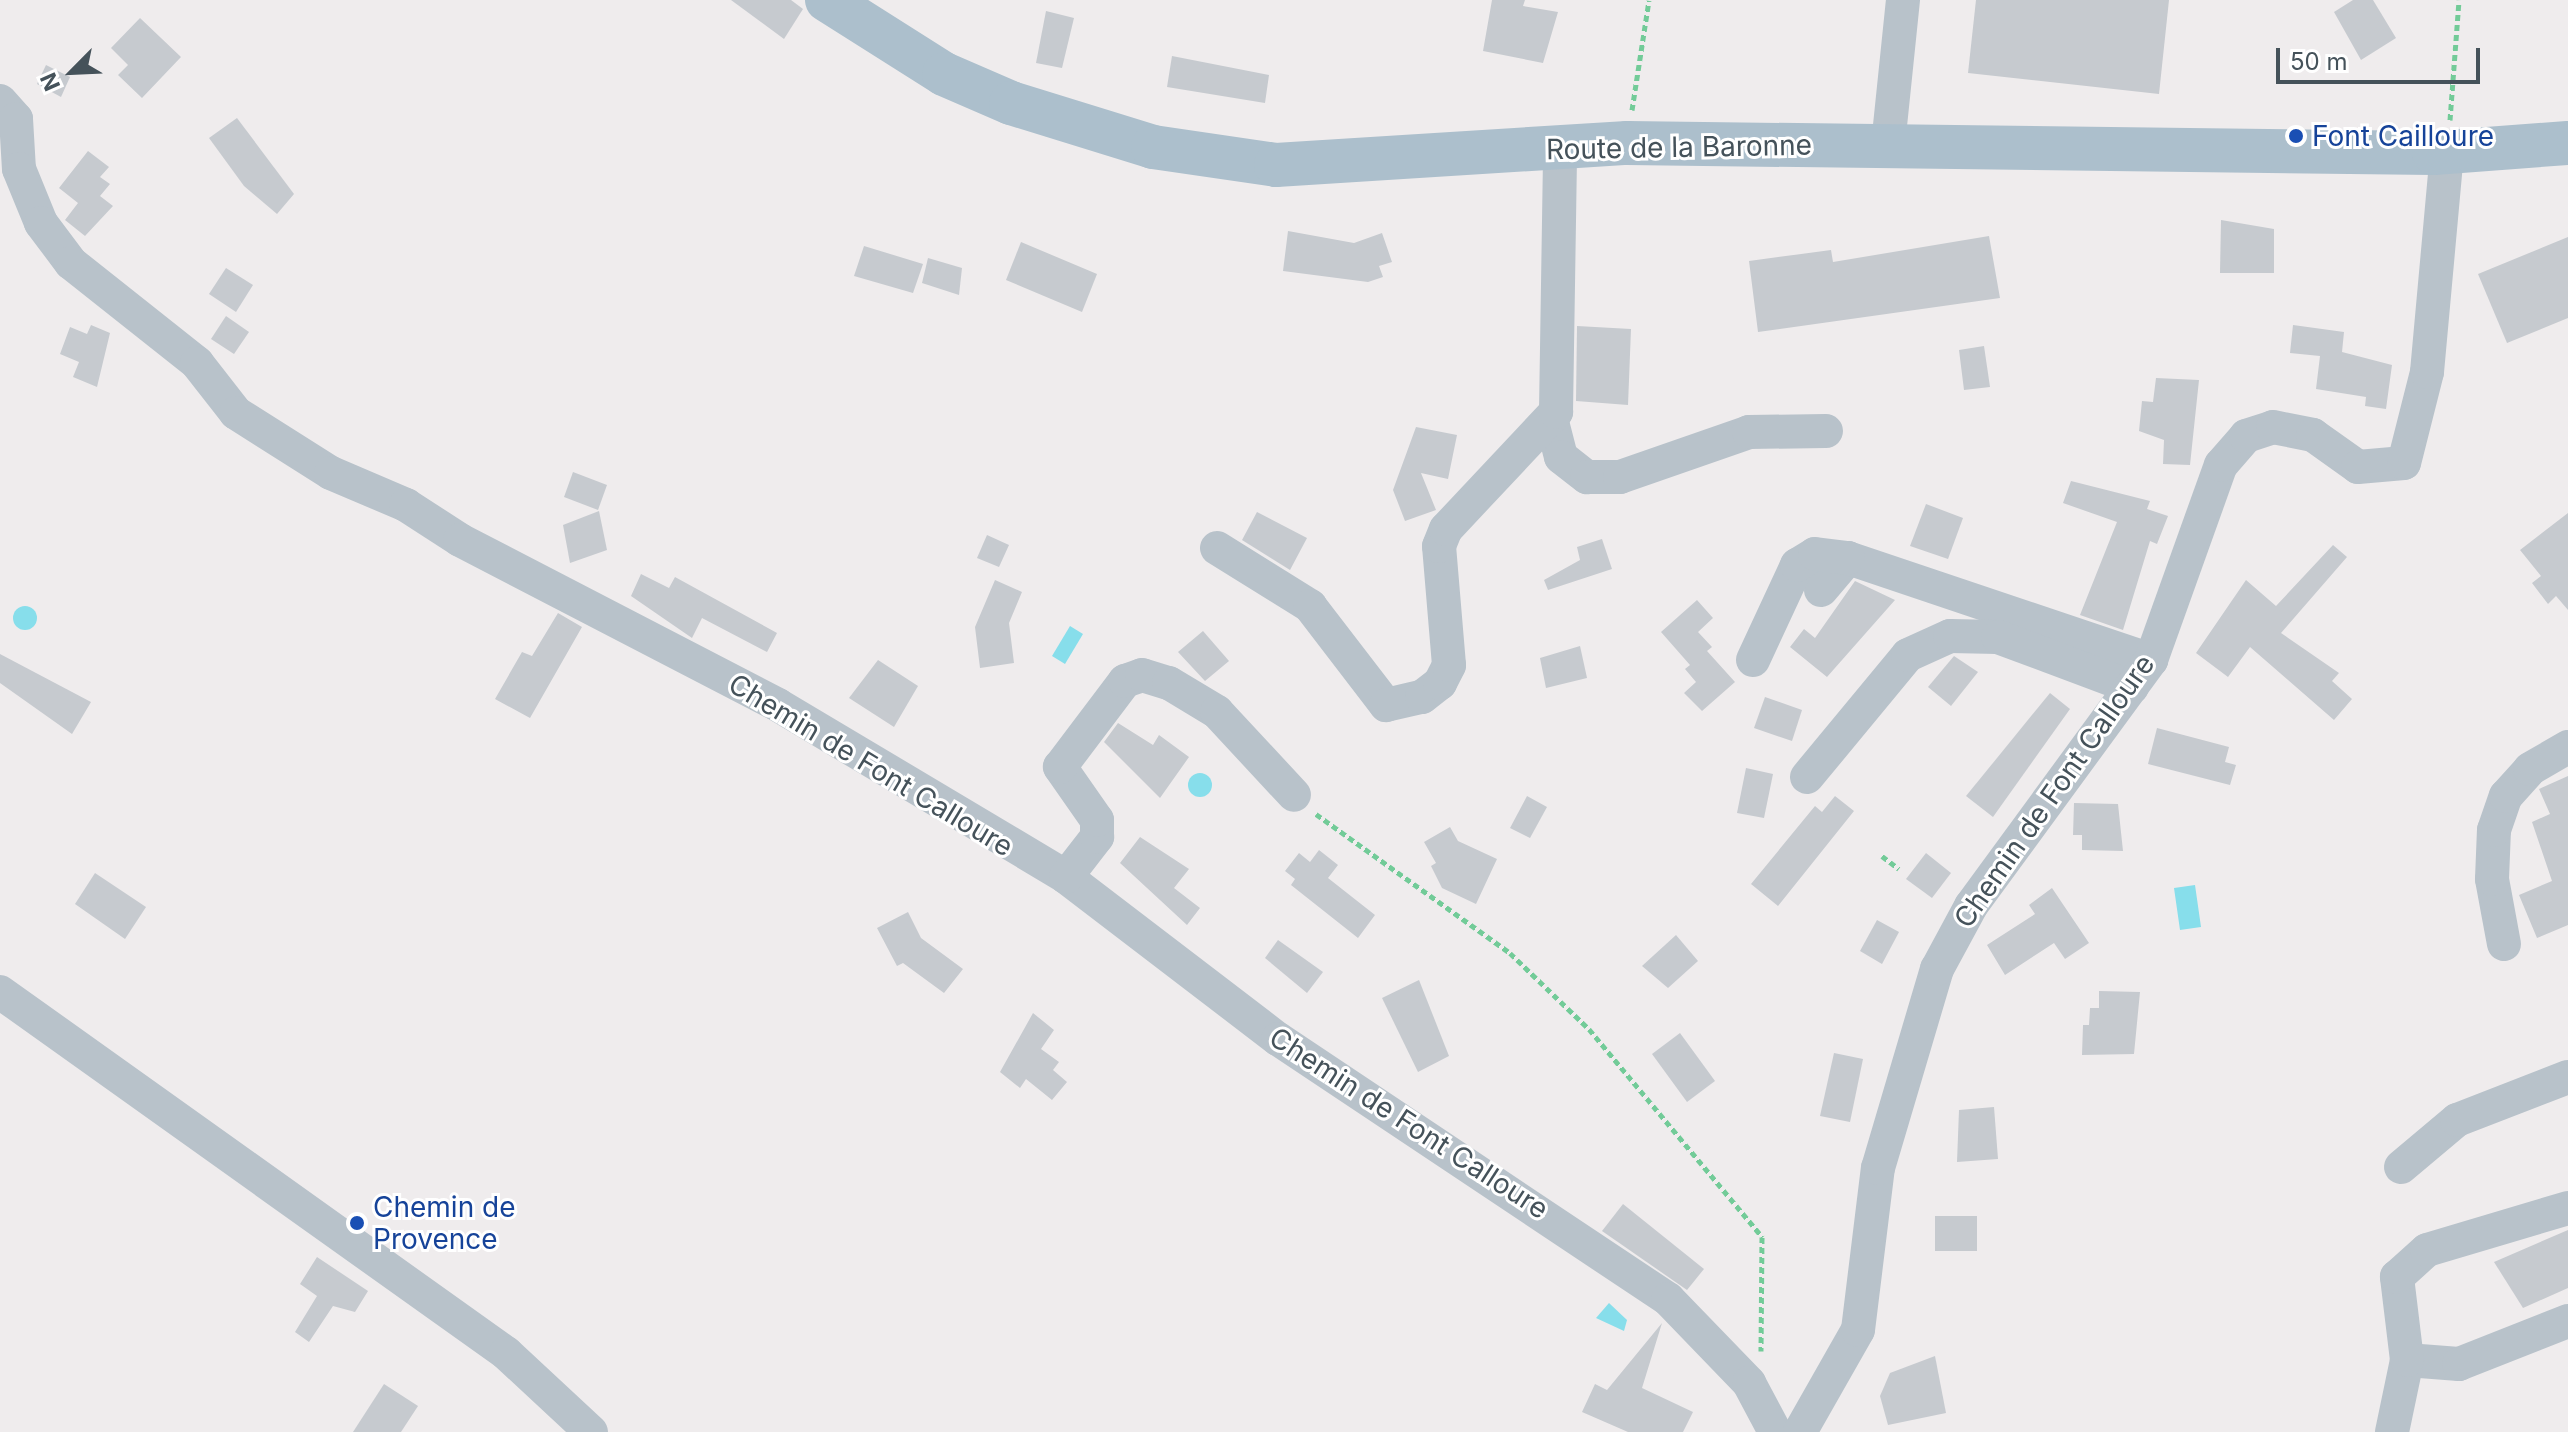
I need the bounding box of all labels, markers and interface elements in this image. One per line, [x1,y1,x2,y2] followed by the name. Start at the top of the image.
[32,32,112,112] north arrow
[2280,32,2484,82] scale bar
[2290,47,2348,76] text: 50 m
[35,69,65,95] text: N
[2312,119,2494,153] place label: Font Cailloure
[2287,127,2305,145] marker: Font Cailloure
[1546,128,1812,166] street label: Route de la Baronne
[1947,648,2161,934] street label: Chemin de Font Calloure
[723,667,1019,863] street label: Chemin de Font Calloure
[1263,1020,1555,1226] street label: Chemin de Font Calloure
[373,1190,516,1256] place label: Chemin de Provence
[348,1214,366,1232] marker: Chemin de Provence

